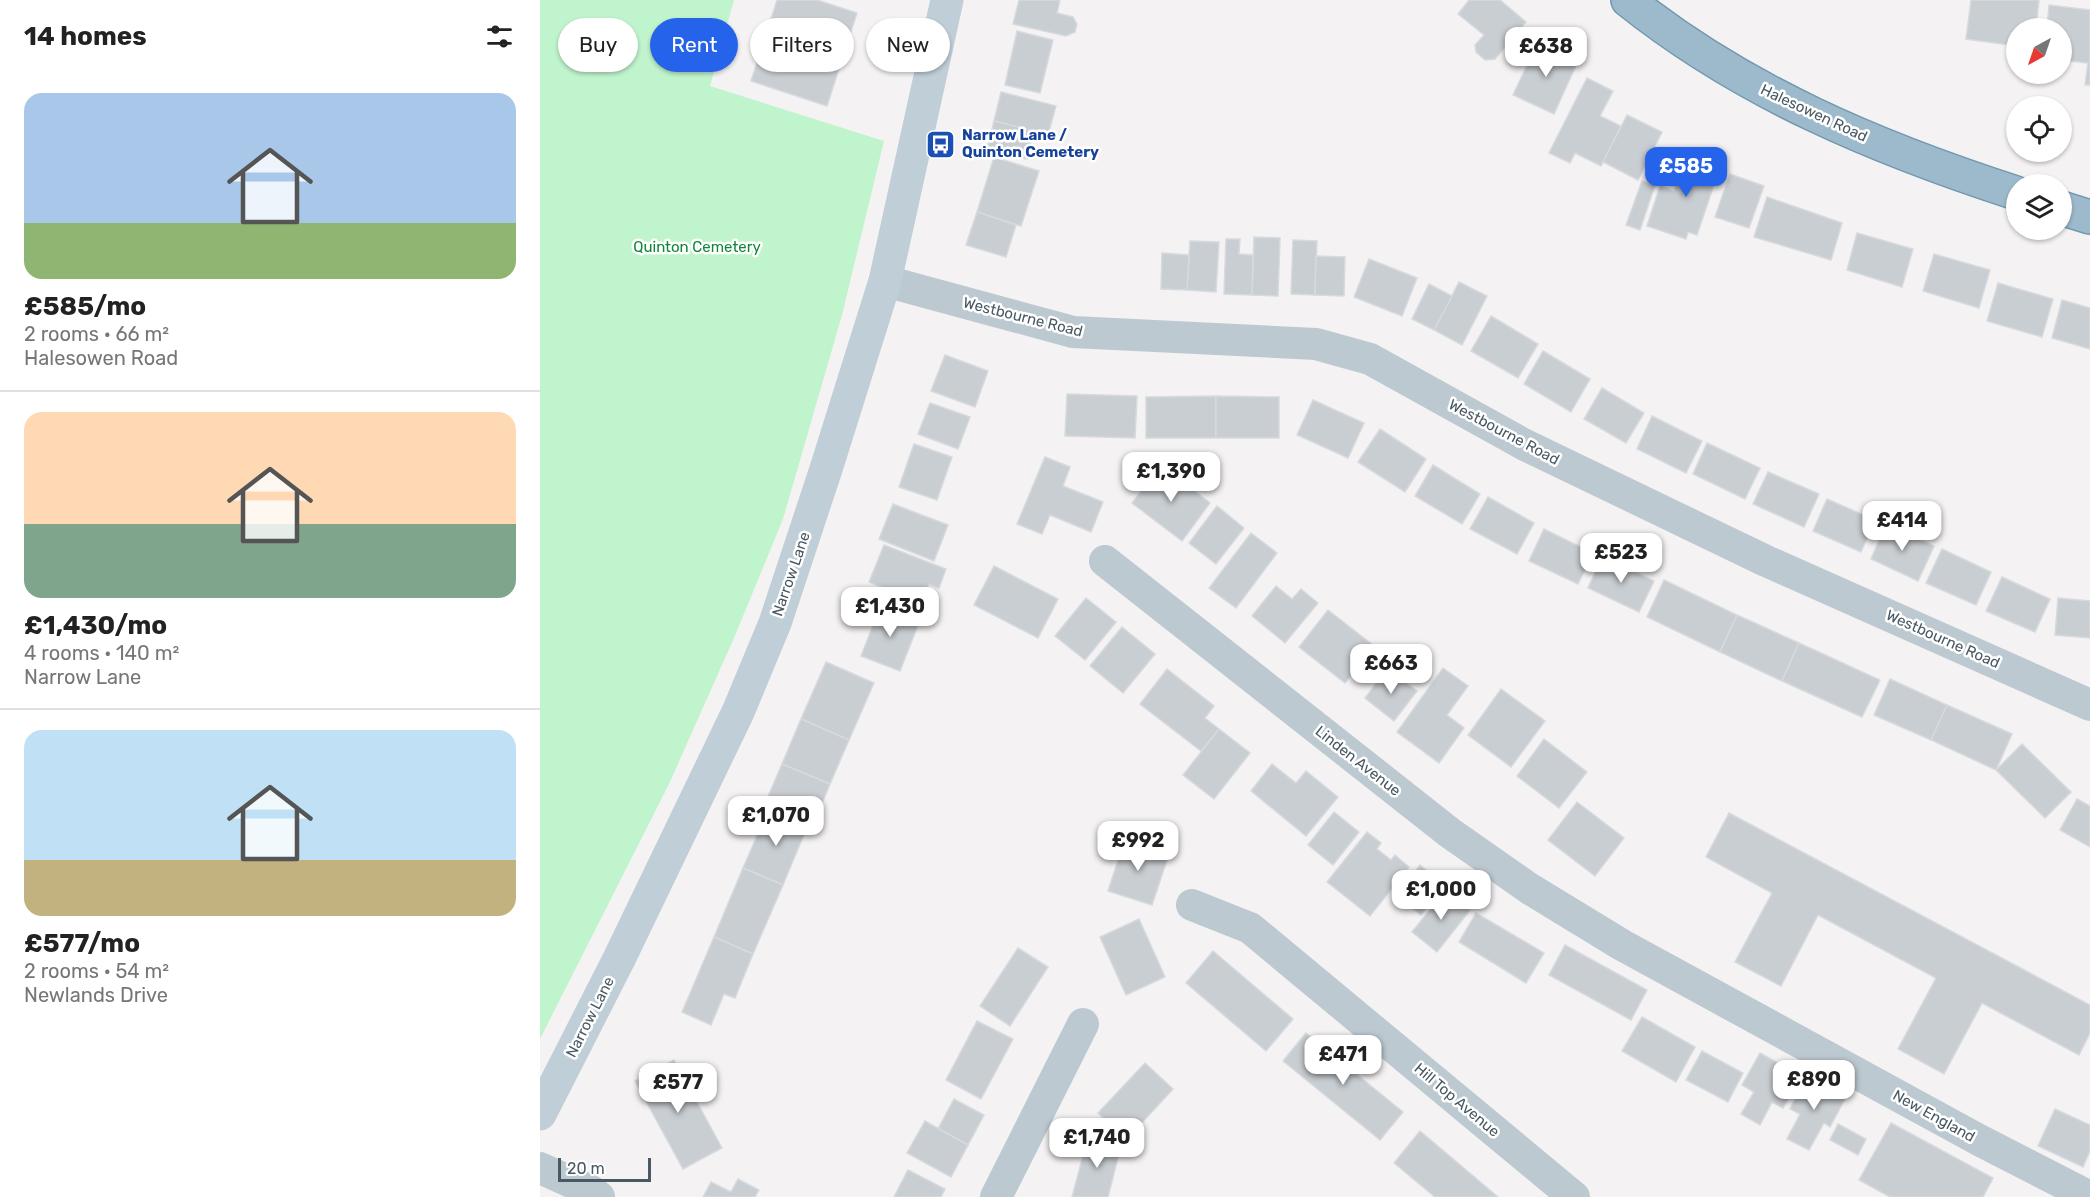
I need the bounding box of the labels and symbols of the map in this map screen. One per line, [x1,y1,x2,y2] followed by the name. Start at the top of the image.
[2006,18,2072,84] north arrow
[1510,27,1582,78] pin: £638
[1758,80,1870,146] street label: Halesowen Road
[962,126,1099,161] place label: Narrow Lane / Quinton Cemetery
[925,128,957,160] bus stop icon: Narrow Lane / Quinton Cemetery
[1650,147,1722,198] pin: £585
[633,238,761,256] park label: Quinton Cemetery
[961,293,1085,341] street label: Westbourne Road
[1446,395,1562,469] street label: Westbourne Road
[1122,452,1220,503] pin: £1,390
[1866,501,1938,552] pin: £414
[768,529,814,619] street label: Narrow Lane
[1585,533,1657,584] pin: £523
[841,587,939,638] pin: £1,430
[1883,606,2003,672] street label: Westbourne Road
[1355,644,1427,695] pin: £663
[1312,722,1404,800] street label: Linden Avenue
[727,796,825,847] pin: £1,070
[1102,821,1174,872] pin: £992
[1392,870,1490,921] pin: £1,000
[562,974,618,1060] street label: Narrow Lane
[1307,1035,1379,1086] pin: £471
[1411,1059,1503,1141] street label: Hill Top Avenue
[1778,1060,1850,1111] pin: £890
[642,1063,714,1114] pin: £577
[1890,1086,1978,1146] street label: New England
[1048,1118,1146,1169] pin: £1,740
[558,1155,651,1182] scale bar

